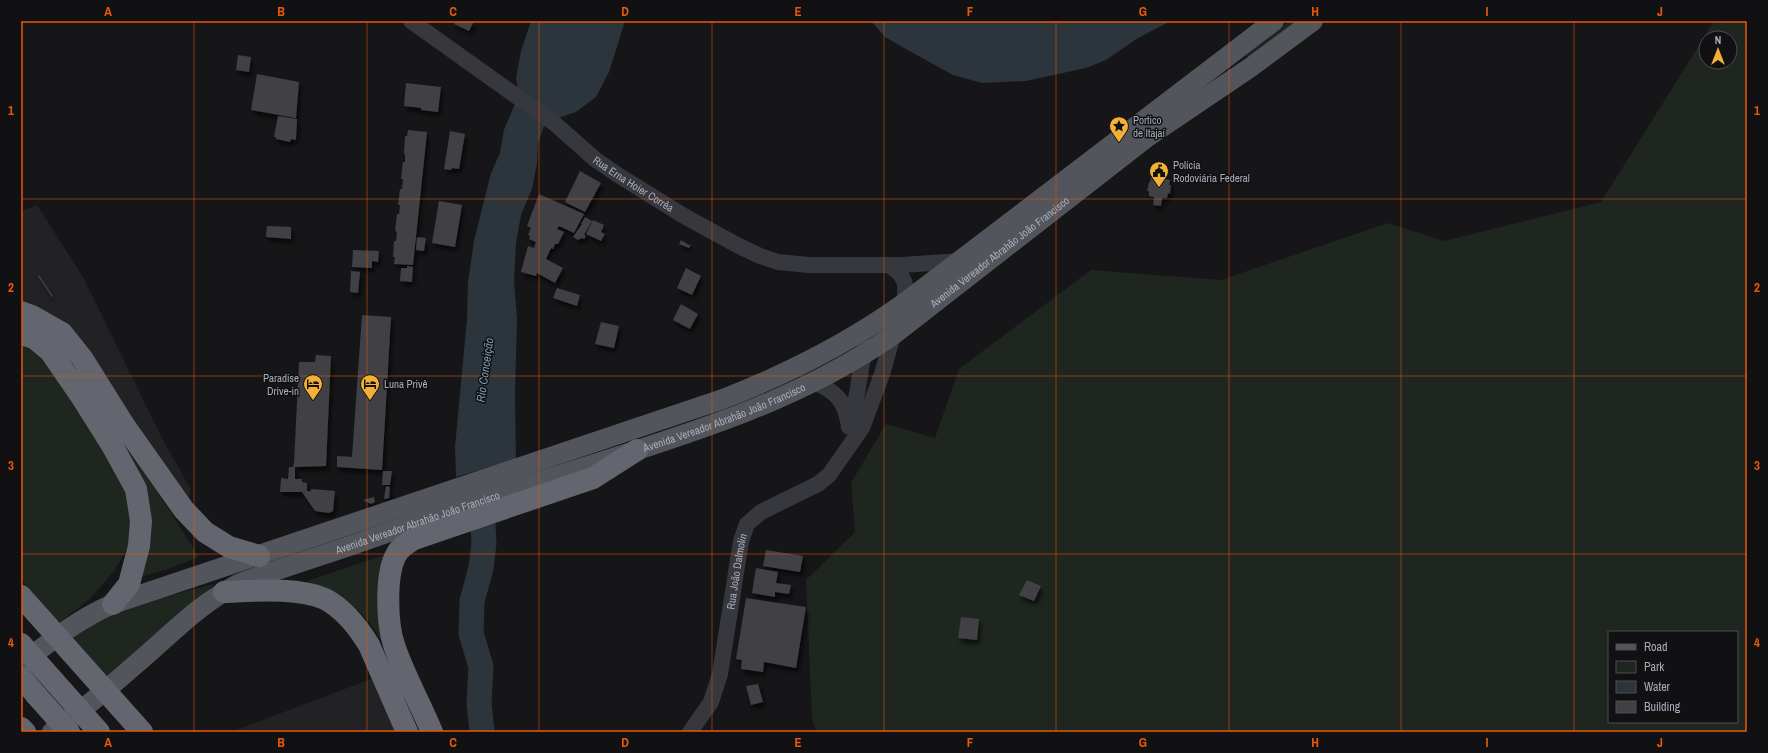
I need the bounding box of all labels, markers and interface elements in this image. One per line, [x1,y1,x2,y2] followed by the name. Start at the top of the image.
[104,3,112,20] text: A
[277,3,285,20] text: B
[449,3,457,20] text: C
[621,3,629,20] text: D
[794,3,802,20] text: E
[967,3,974,20] text: F
[1139,3,1147,20] text: G
[1311,3,1319,20] text: H
[1486,3,1489,20] text: I
[1657,3,1663,20] text: J
[1698,30,1738,70] north arrow
[1715,33,1721,47] text: N
[8,102,14,119] text: 1
[1754,102,1760,119] text: 1
[1133,113,1166,140] place label: Portico de Itajaí
[1108,115,1130,143] place icon: Portico de Itajaí
[590,153,676,215] street label: Rua Erna Hoier Corrêa
[1173,158,1250,185] place label: Polícia Rodoviária Federal
[1148,160,1170,188] public building icon: Polícia Rodoviária Federal
[926,193,1072,311] street label: Avenida Vereador Abrahão João Francisco
[8,279,14,296] text: 2
[1754,279,1760,296] text: 2
[473,336,498,403] water label: Rio Conceição
[263,371,299,398] place label: Paradise Drive-in
[302,373,324,401] hotel icon: Paradise Drive-in
[359,373,381,401] hotel icon: Luna Privê
[384,377,428,391] place label: Luna Privê
[640,380,808,455] street label: Avenida Vereador Abrahão João Francisco
[8,457,14,474] text: 3
[1754,457,1760,474] text: 3
[333,488,502,557] street label: Avenida Vereador Abrahão João Francisco
[723,531,750,610] street label: Rua João Dalmolin
[1608,631,1738,723] legend
[8,634,14,651] text: 4
[1754,634,1760,651] text: 4
[1644,639,1668,655] text: Road
[1644,659,1664,675] text: Park
[1644,679,1671,695] text: Water
[1644,699,1681,715] text: Building
[104,734,112,751] text: A
[277,734,285,751] text: B
[449,734,457,751] text: C
[621,734,629,751] text: D
[794,734,802,751] text: E
[967,734,974,751] text: F
[1139,734,1147,751] text: G
[1311,734,1319,751] text: H
[1486,734,1489,751] text: I
[1657,734,1663,751] text: J

